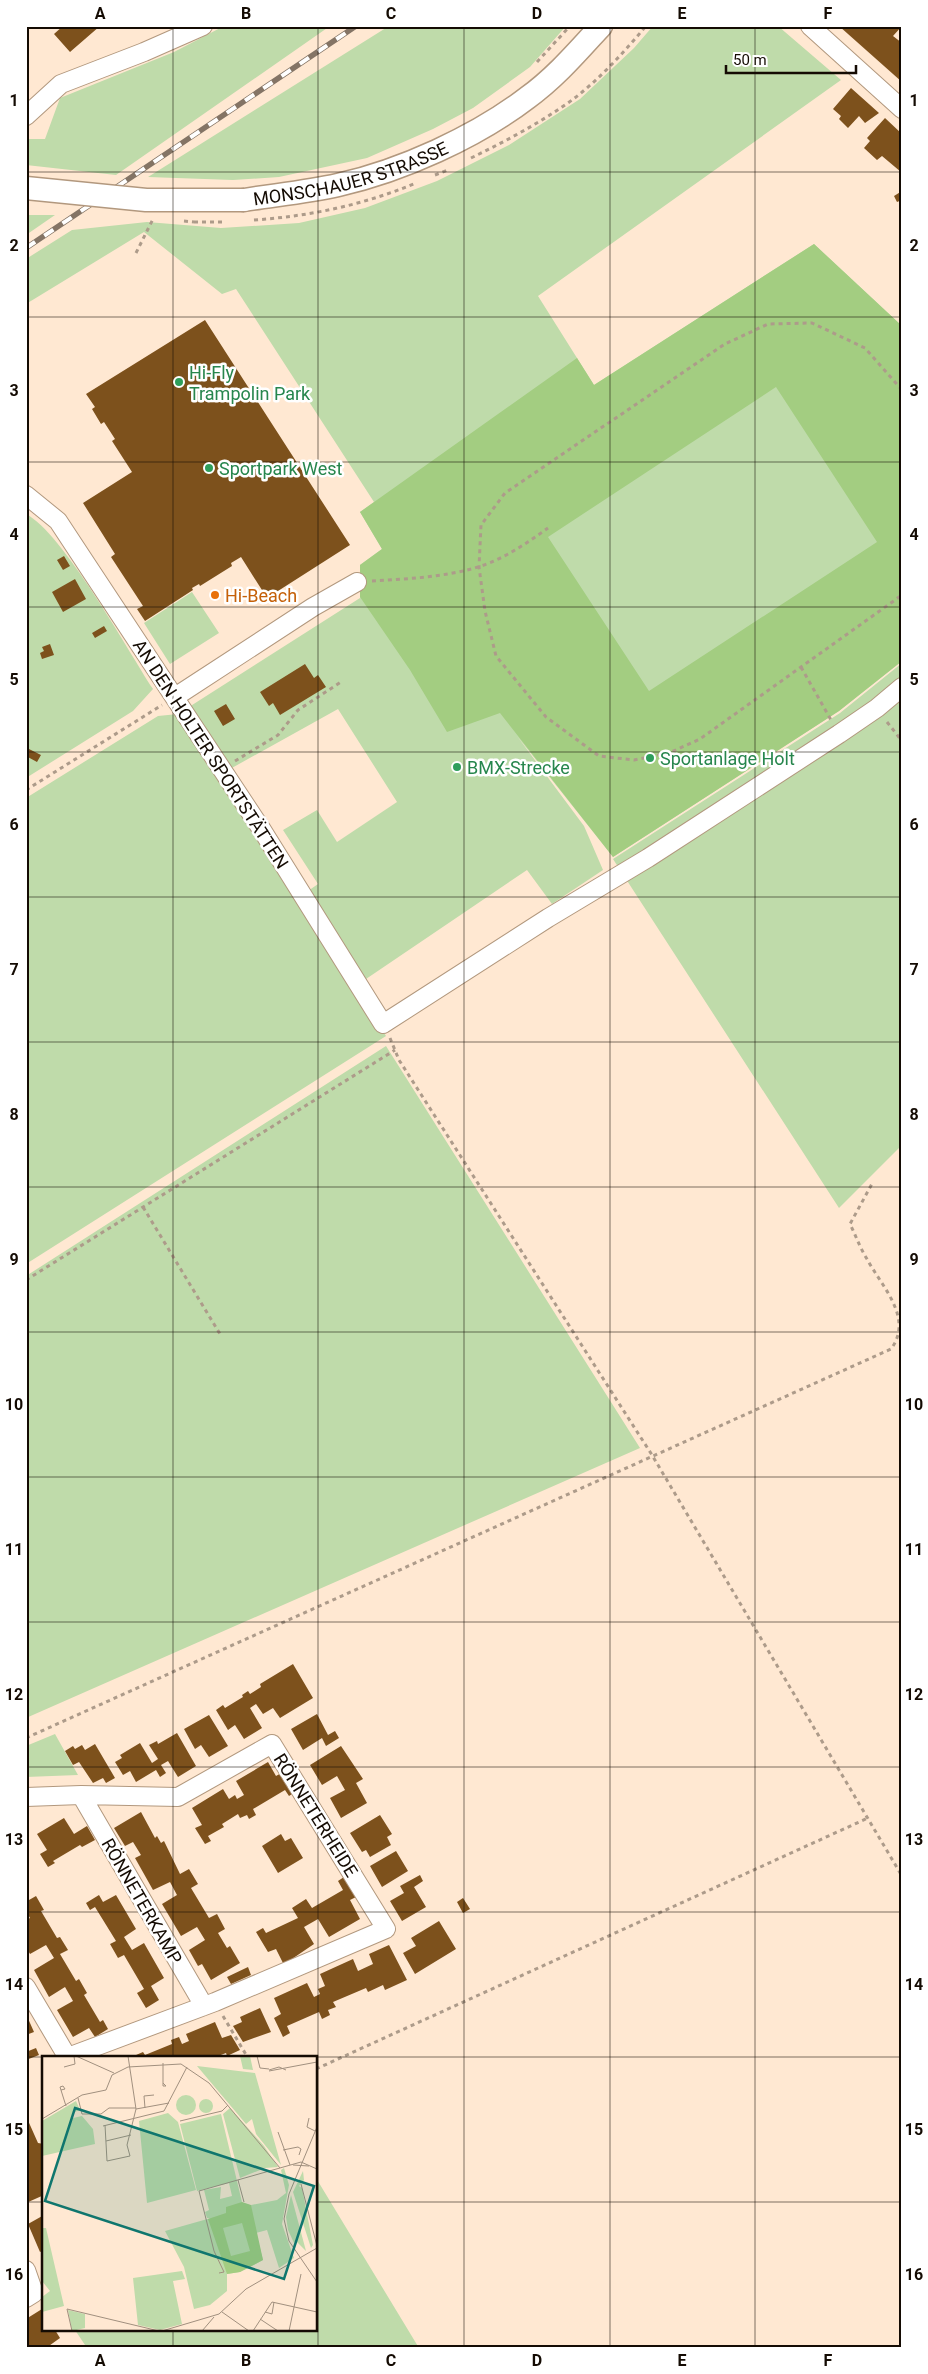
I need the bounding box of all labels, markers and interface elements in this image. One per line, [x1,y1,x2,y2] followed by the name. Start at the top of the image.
[95,4,106,23] text: A
[241,4,251,23] text: B
[386,4,396,23] text: C
[532,4,542,23] text: D
[678,4,687,23] text: E
[824,4,833,23] text: F
[726,42,856,74] scale bar
[733,51,767,69] text: 50 m
[9,91,19,110] text: 1
[909,91,919,110] text: 1
[252,137,451,209] street label: MONSCHAUER STRASSE
[9,236,19,255] text: 2
[909,236,919,255] text: 2
[189,362,311,404] place label: Hi-Fly Trampolin Park
[173,376,185,388] marker: Hi-Fly Trampolin Park
[9,381,19,400] text: 3
[909,381,919,400] text: 3
[219,458,343,479] place label: Sportpark West
[203,462,215,474] marker: Sportpark West
[9,525,19,544] text: 4
[909,525,919,544] text: 4
[225,585,297,606] place label: Hi-Beach
[209,589,221,601] marker: Hi-Beach
[129,636,293,872] street label: AN DEN HOLTER SPORTSTÄTTEN
[9,670,19,689] text: 5
[909,670,919,689] text: 5
[660,748,795,769] place label: Sportanlage Holt
[644,752,656,764] marker: Sportanlage Holt
[467,757,570,778] place label: BMX-Strecke
[451,761,463,773] marker: BMX-Strecke
[9,815,19,834] text: 6
[909,815,919,834] text: 6
[9,960,19,979] text: 7
[909,960,919,979] text: 7
[9,1105,19,1124] text: 8
[909,1105,919,1124] text: 8
[9,1250,19,1269] text: 9
[909,1250,919,1269] text: 9
[5,1395,23,1414] text: 10
[905,1395,923,1414] text: 10
[5,1540,23,1559] text: 11
[905,1540,923,1559] text: 11
[5,1685,23,1704] text: 12
[905,1685,923,1704] text: 12
[270,1749,362,1881] street label: RÖNNETERHEIDE
[5,1830,23,1849] text: 13
[905,1830,923,1849] text: 13
[97,1834,187,1968] street label: RÖNNETERKAMP
[5,1975,23,1994] text: 14
[905,1975,923,1994] text: 14
[42,2056,318,2332] inset map
[5,2120,23,2139] text: 15
[905,2120,923,2139] text: 15
[5,2265,23,2284] text: 16
[905,2265,923,2284] text: 16
[95,2351,106,2370] text: A
[241,2351,251,2370] text: B
[386,2351,396,2370] text: C
[532,2351,542,2370] text: D
[678,2351,687,2370] text: E
[824,2351,833,2370] text: F

